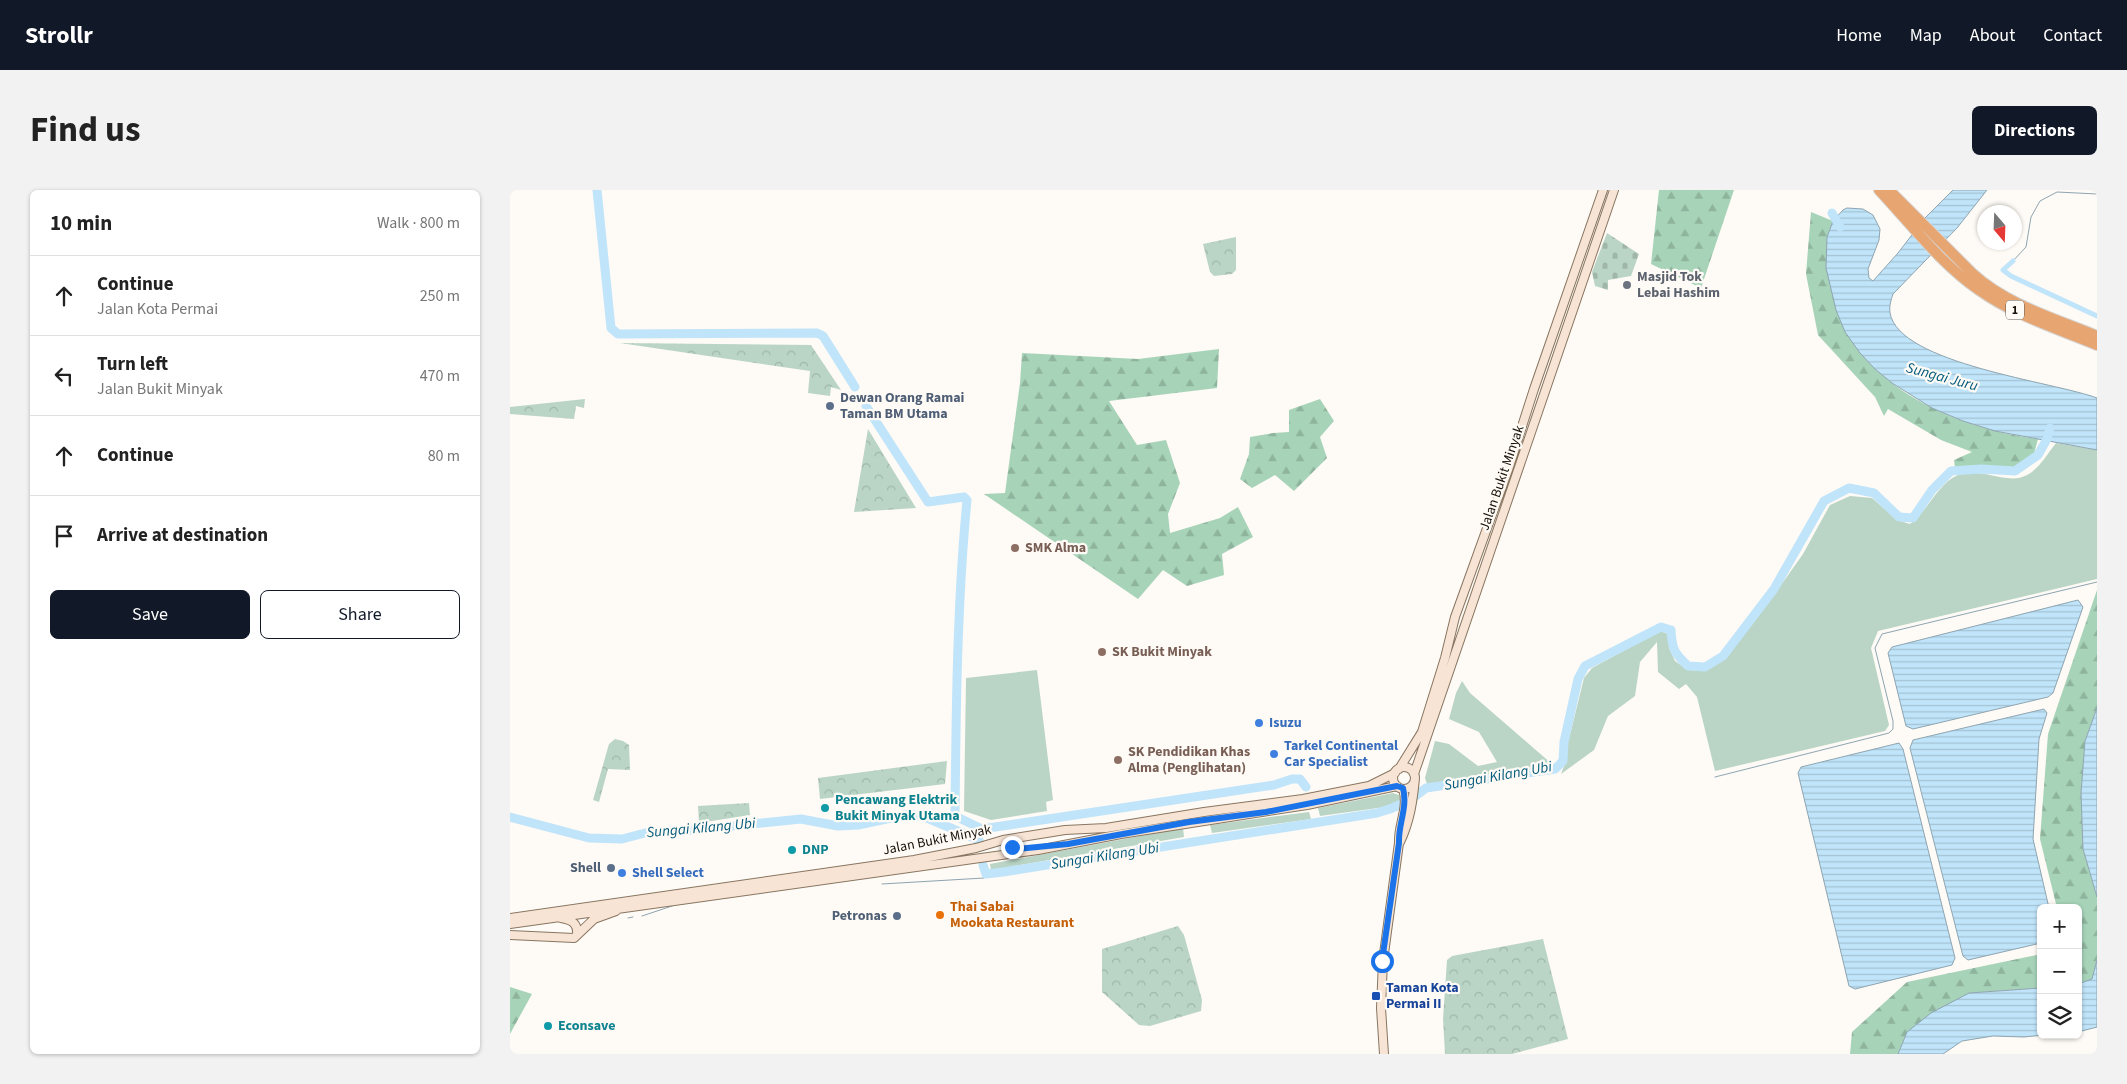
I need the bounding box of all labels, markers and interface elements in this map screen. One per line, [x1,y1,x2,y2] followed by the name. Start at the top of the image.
[25,18,93,53] text: Strollr
[1836,23,1882,48] text: Home
[1910,23,1942,48] text: Map
[1970,23,2015,48] text: About
[2043,23,2102,48] text: Contact
[30,105,140,155] text: Find us
[1972,106,2097,155] button: Directions
[1977,205,2022,250] north arrow
[50,208,112,238] text: 10 min
[377,212,460,234] text: Walk · 800 m
[1637,267,1720,303] place label: Masjid Tok Lebai Hashim
[97,271,174,298] text: Continue
[1621,279,1633,291] marker: Masjid Tok Lebai Hashim
[50,282,78,310] icon: ahead
[420,285,460,307] text: 250 m
[97,298,218,320] text: Jalan Kota Permai
[2006,300,2024,320] road number: 1
[97,351,168,378] text: Turn left
[1904,357,1980,397] water label: Sungai Juru
[50,362,78,390] icon: left
[420,365,460,387] text: 470 m
[97,378,223,400] text: Jalan Bukit Minyak
[840,388,965,424] place label: Dewan Orang Ramai Taman BM Utama
[824,400,836,412] marker: Dewan Orang Ramai Taman BM Utama
[1475,423,1529,533] street label: Jalan Bukit Minyak
[50,442,78,470] icon: ahead
[97,442,174,469] text: Continue
[428,445,460,467] text: 80 m
[50,522,78,550] icon: arrive
[97,522,268,549] text: Arrive at destination
[1025,538,1086,558] place label: SMK Alma
[1009,542,1021,554] marker: SMK Alma
[50,590,250,639] button: Save
[260,590,460,639] button: Share
[1112,642,1212,662] place label: SK Bukit Minyak
[1096,646,1108,658] marker: SK Bukit Minyak
[1269,713,1302,733] place label: Isuzu
[1253,717,1265,729] marker: Isuzu
[1284,736,1398,772] place label: Tarkel Continental Car Specialist
[1127,742,1250,778] place label: SK Pendidikan Khas Alma (Penglihatan)
[1268,748,1280,760] marker: Tarkel Continental Car Specialist
[1112,754,1124,766] marker: SK Pendidikan Khas Alma (Penglihatan)
[1442,756,1554,796] water label: Sungai Kilang Ubi
[835,790,960,826] place label: Pencawang Elektrik Bukit Minyak Utama
[819,802,831,814] marker: Pencawang Elektrik Bukit Minyak Utama
[646,813,757,843] water label: Sungai Kilang Ubi
[881,820,993,860] street label: Jalan Bukit Minyak
[1001,836,1024,859] route end
[1049,837,1161,875] water label: Sungai Kilang Ubi
[802,840,829,860] place label: DNP
[786,844,798,856] marker: DNP
[570,858,601,878] place label: Shell
[605,862,617,874] marker: Shell
[632,863,705,883] place label: Shell Select
[616,867,628,879] marker: Shell Select
[950,897,1075,933] place label: Thai Sabai Mookata Restaurant
[2037,904,2082,1039] map controls
[2037,904,2082,949] button: +
[832,906,887,926] place label: Petronas
[934,909,946,921] marker: Thai Sabai Mookata Restaurant
[891,910,903,922] marker: Petronas
[2037,949,2082,994] button: −
[1371,950,1394,973] route start
[1386,978,1459,1014] place label: Taman Kota Permai II
[1370,990,1382,1002] marker: Taman Kota Permai II
[2037,994,2082,1039] button: layers
[558,1016,616,1036] place label: Econsave
[542,1020,554,1032] marker: Econsave

